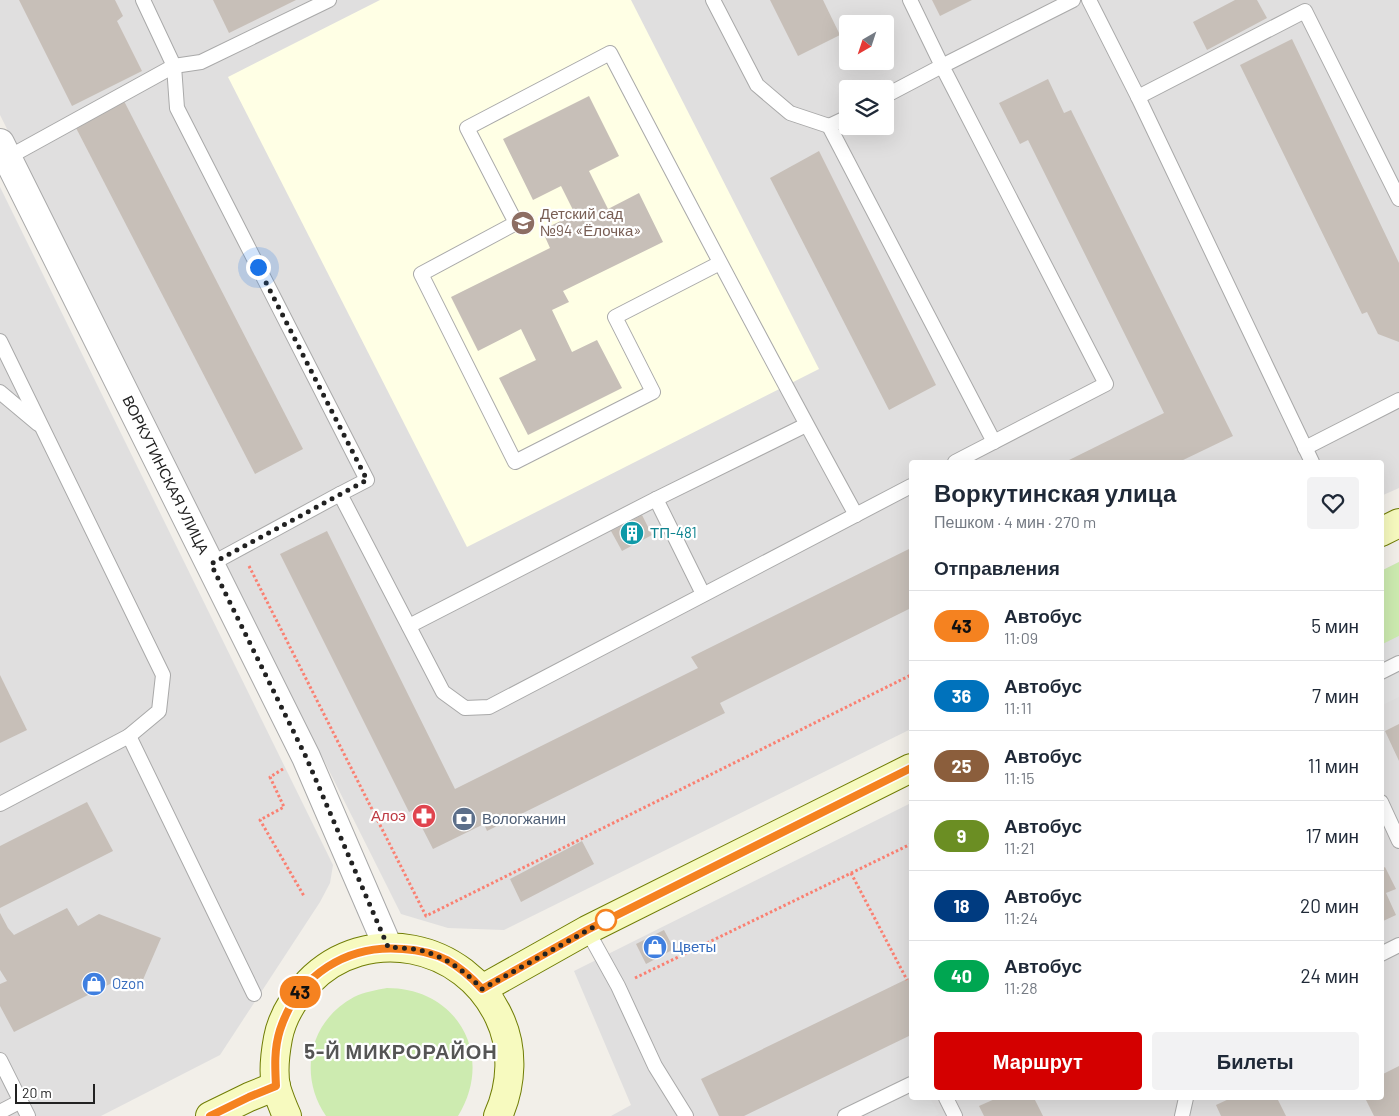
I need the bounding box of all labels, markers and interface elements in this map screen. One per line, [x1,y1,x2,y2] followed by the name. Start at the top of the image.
[839,15,894,70] north arrow
[839,15,894,135] map controls
[839,80,894,135] button: layers
[540,204,641,239] place label: Детский сад №94 «Ёлочка»
[510,210,536,236] school or university icon: Детский сад №94 «Ёлочка»
[246,255,271,280] your location
[119,392,213,557] street label: ВОРКУТИНСКАЯ УЛИЦА
[1307,477,1359,529] button: heart
[934,478,1176,507] text: Воркутинская улица
[934,512,1096,531] text: Пешком · 4 мин · 270 m
[619,520,645,546] building icon: ТП-481
[650,523,697,541] place label: ТП-481
[934,556,1060,579] text: Отправления
[1004,604,1082,627] text: Автобус
[1311,614,1359,637] text: 5 мин
[951,615,972,637] text: 43
[1004,628,1038,647] text: 11:09
[1004,674,1082,697] text: Автобус
[1312,684,1359,707] text: 7 мин
[952,685,971,707] text: 36
[1004,698,1032,717] text: 11:11
[1004,744,1082,767] text: Автобус
[1308,754,1359,777] text: 11 мин
[952,755,971,777] text: 25
[1004,768,1035,787] text: 11:15
[411,803,437,829] pharmacy icon: Алоэ
[371,806,406,824] place label: Алоэ
[451,806,477,832] bank icon: Вологжанин
[482,809,566,827] place label: Вологжанин
[1004,814,1082,837] text: Автобус
[1305,824,1359,847] text: 17 мин
[957,825,966,847] text: 9
[1004,838,1035,857] text: 11:21
[1004,884,1082,907] text: Автобус
[1300,894,1359,917] text: 20 мин
[953,895,970,917] text: 18
[1004,908,1038,927] text: 11:24
[595,909,617,931] unlabelled marker
[642,934,668,960] shop icon: Цветы
[672,937,716,955] place label: Цветы
[1004,954,1082,977] text: Автобус
[1300,964,1359,987] text: 24 мин
[951,965,972,987] text: 40
[81,971,107,997] shop icon: Ozon
[112,974,144,992] place label: Ozon
[278,976,322,1008] line badge: 43
[1004,978,1038,997] text: 11:28
[290,981,310,1003] text: 43
[934,1032,1142,1090] button: Маршрут
[1152,1032,1359,1090] button: Билеты
[304,1039,498,1063] district label: 5-Й МИКРОРАЙОН
[15,1081,95,1104] scale bar
[22,1084,52,1101] text: 20 m

